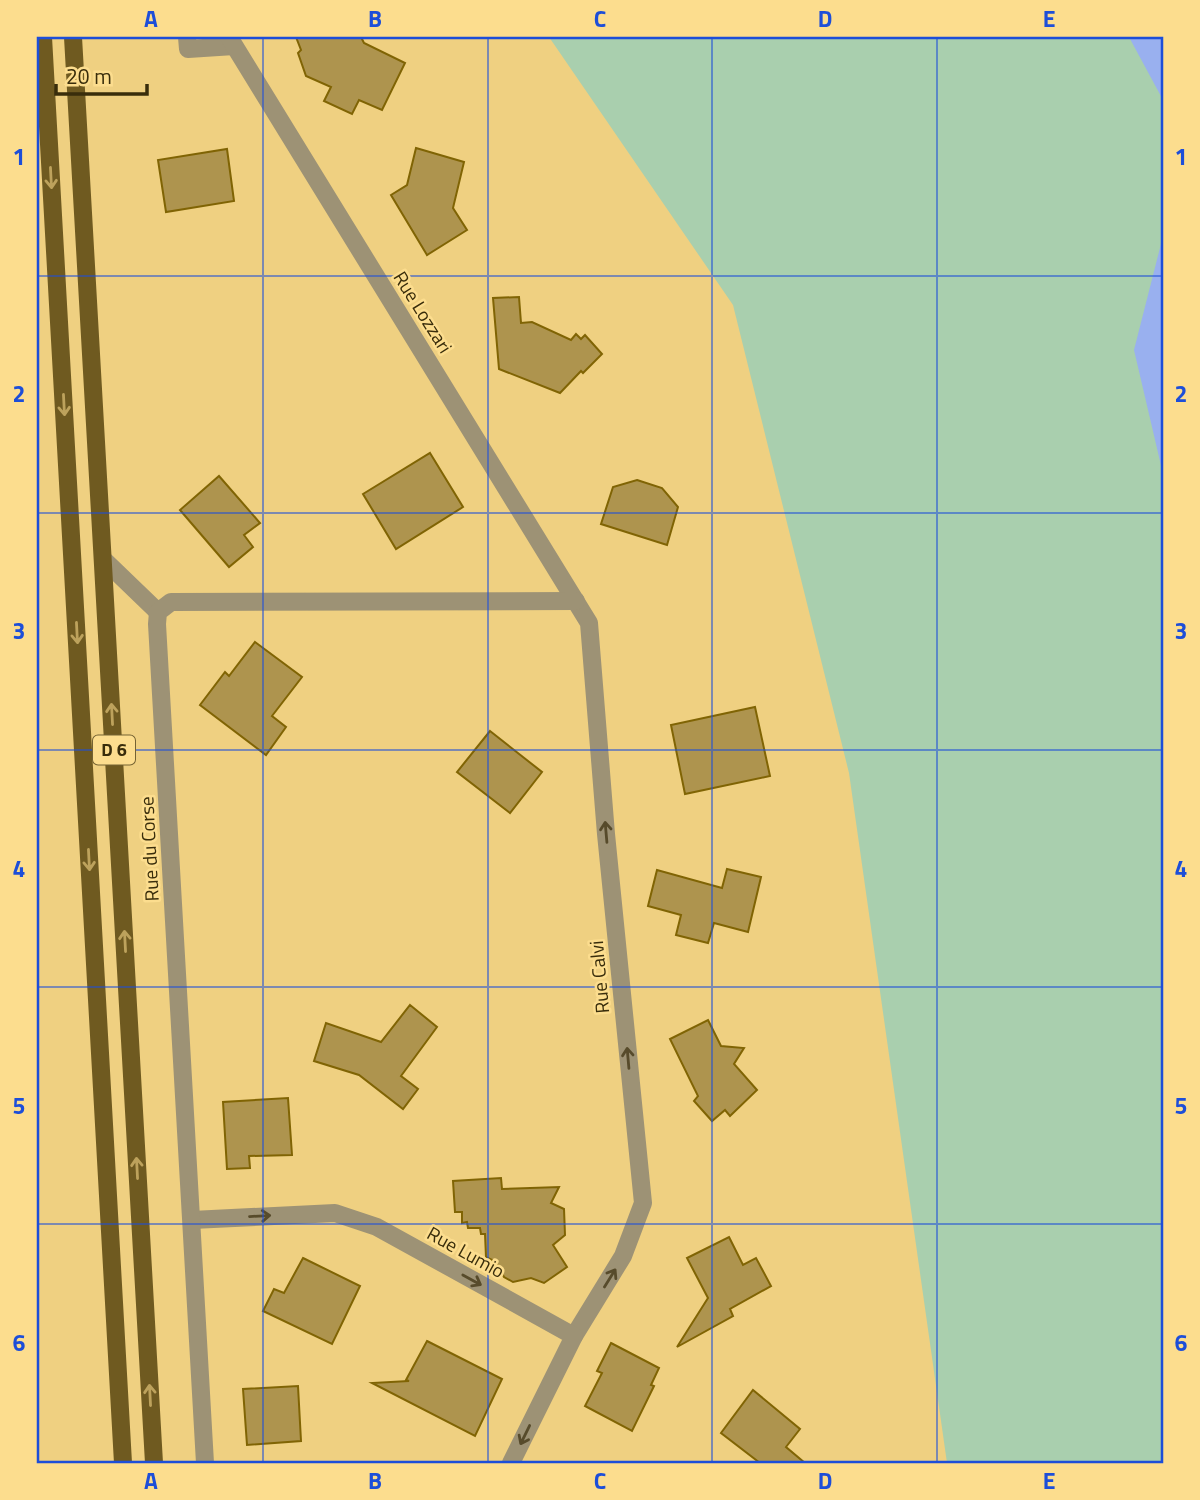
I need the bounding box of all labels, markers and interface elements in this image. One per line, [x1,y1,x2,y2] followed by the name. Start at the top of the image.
[144,1,158,36] text: A
[368,1,382,36] text: B
[594,1,606,36] text: C
[818,1,832,36] text: D
[1043,1,1055,36] text: E
[56,52,147,96] scale bar
[66,60,112,92] text: 20 m
[13,139,25,174] text: 1
[1175,139,1187,174] text: 1
[45,167,58,189] one-way arrow
[387,265,460,358] street label: Rue Lozzari
[13,376,25,411] text: 2
[1175,376,1187,411] text: 2
[57,394,70,417] one-way arrow
[13,613,25,648] text: 3
[1175,613,1187,648] text: 3
[70,621,83,644] one-way arrow
[105,702,118,725] one-way arrow
[93,736,135,764] road number: D 6
[131,796,166,902] street label: Rue du Corse
[599,821,612,844] one-way arrow
[83,848,96,871] one-way arrow
[13,851,25,886] text: 4
[1175,851,1187,886] text: 4
[118,930,131,953] one-way arrow
[581,939,616,1015] street label: Rue Calvi
[621,1048,634,1070] one-way arrow
[13,1088,25,1123] text: 5
[1175,1088,1187,1123] text: 5
[131,1157,144,1180] one-way arrow
[249,1210,272,1223] one-way arrow
[422,1218,510,1285] street label: Rue Lumio
[603,1268,617,1288] one-way arrow
[461,1274,482,1287] one-way arrow
[13,1325,26,1360] text: 6
[1175,1325,1188,1360] text: 6
[143,1384,156,1407] one-way arrow
[517,1424,531,1445] one-way arrow
[144,1463,158,1498] text: A
[368,1463,382,1498] text: B
[594,1463,606,1498] text: C
[818,1463,832,1498] text: D
[1043,1463,1055,1498] text: E

